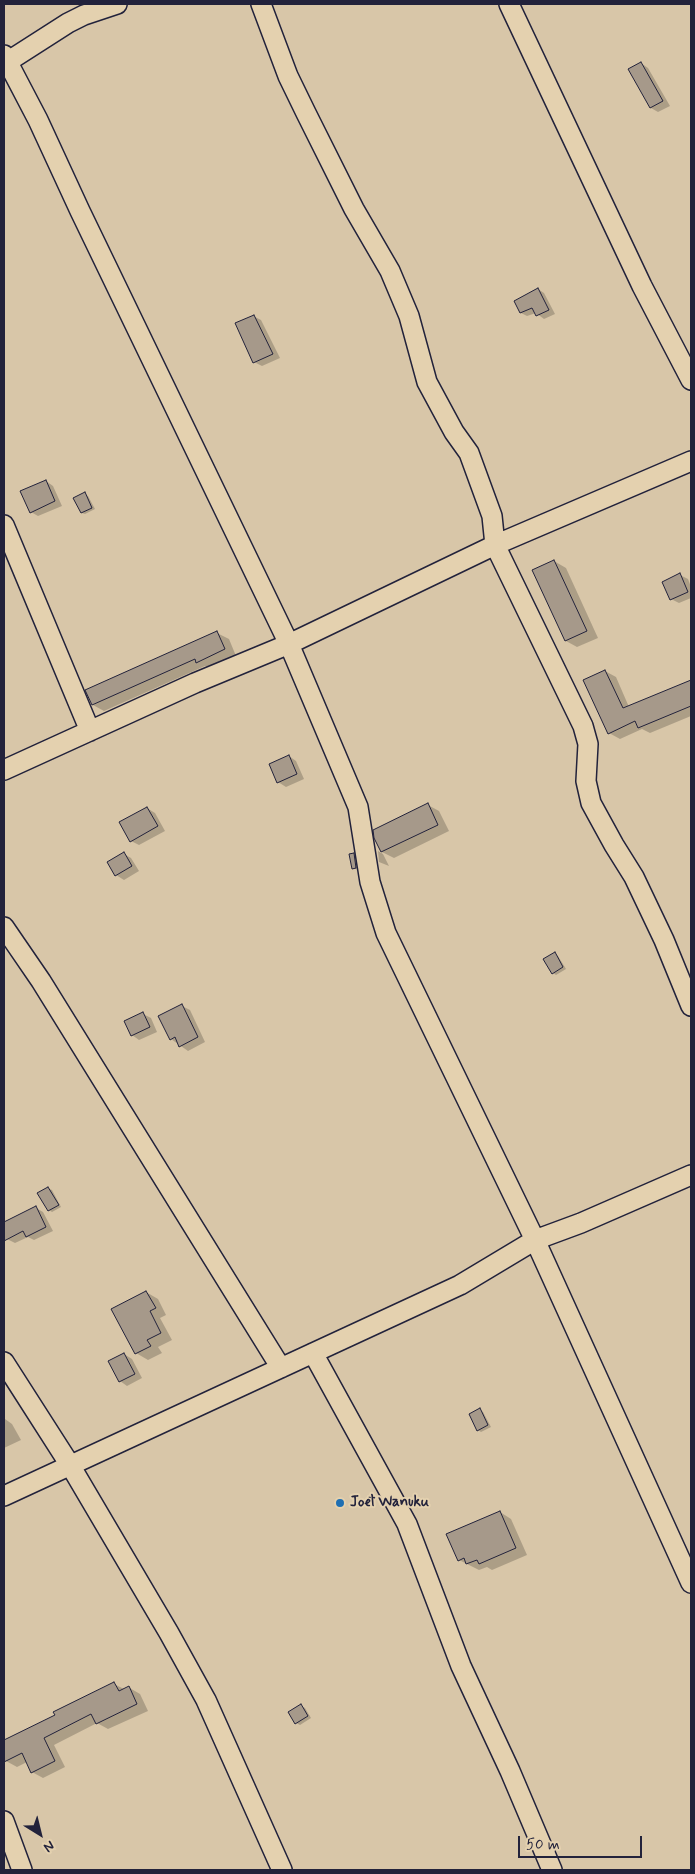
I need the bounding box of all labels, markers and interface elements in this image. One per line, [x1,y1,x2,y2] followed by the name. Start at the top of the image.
[350,1494,429,1512] place label: Joël Wanuku
[334,1497,346,1509] marker: Joël Wanuku
[15,1809,65,1859] north arrow
[520,1826,644,1858] scale bar
[526,1835,560,1855] text: 50 m
[40,1836,58,1856] text: N

